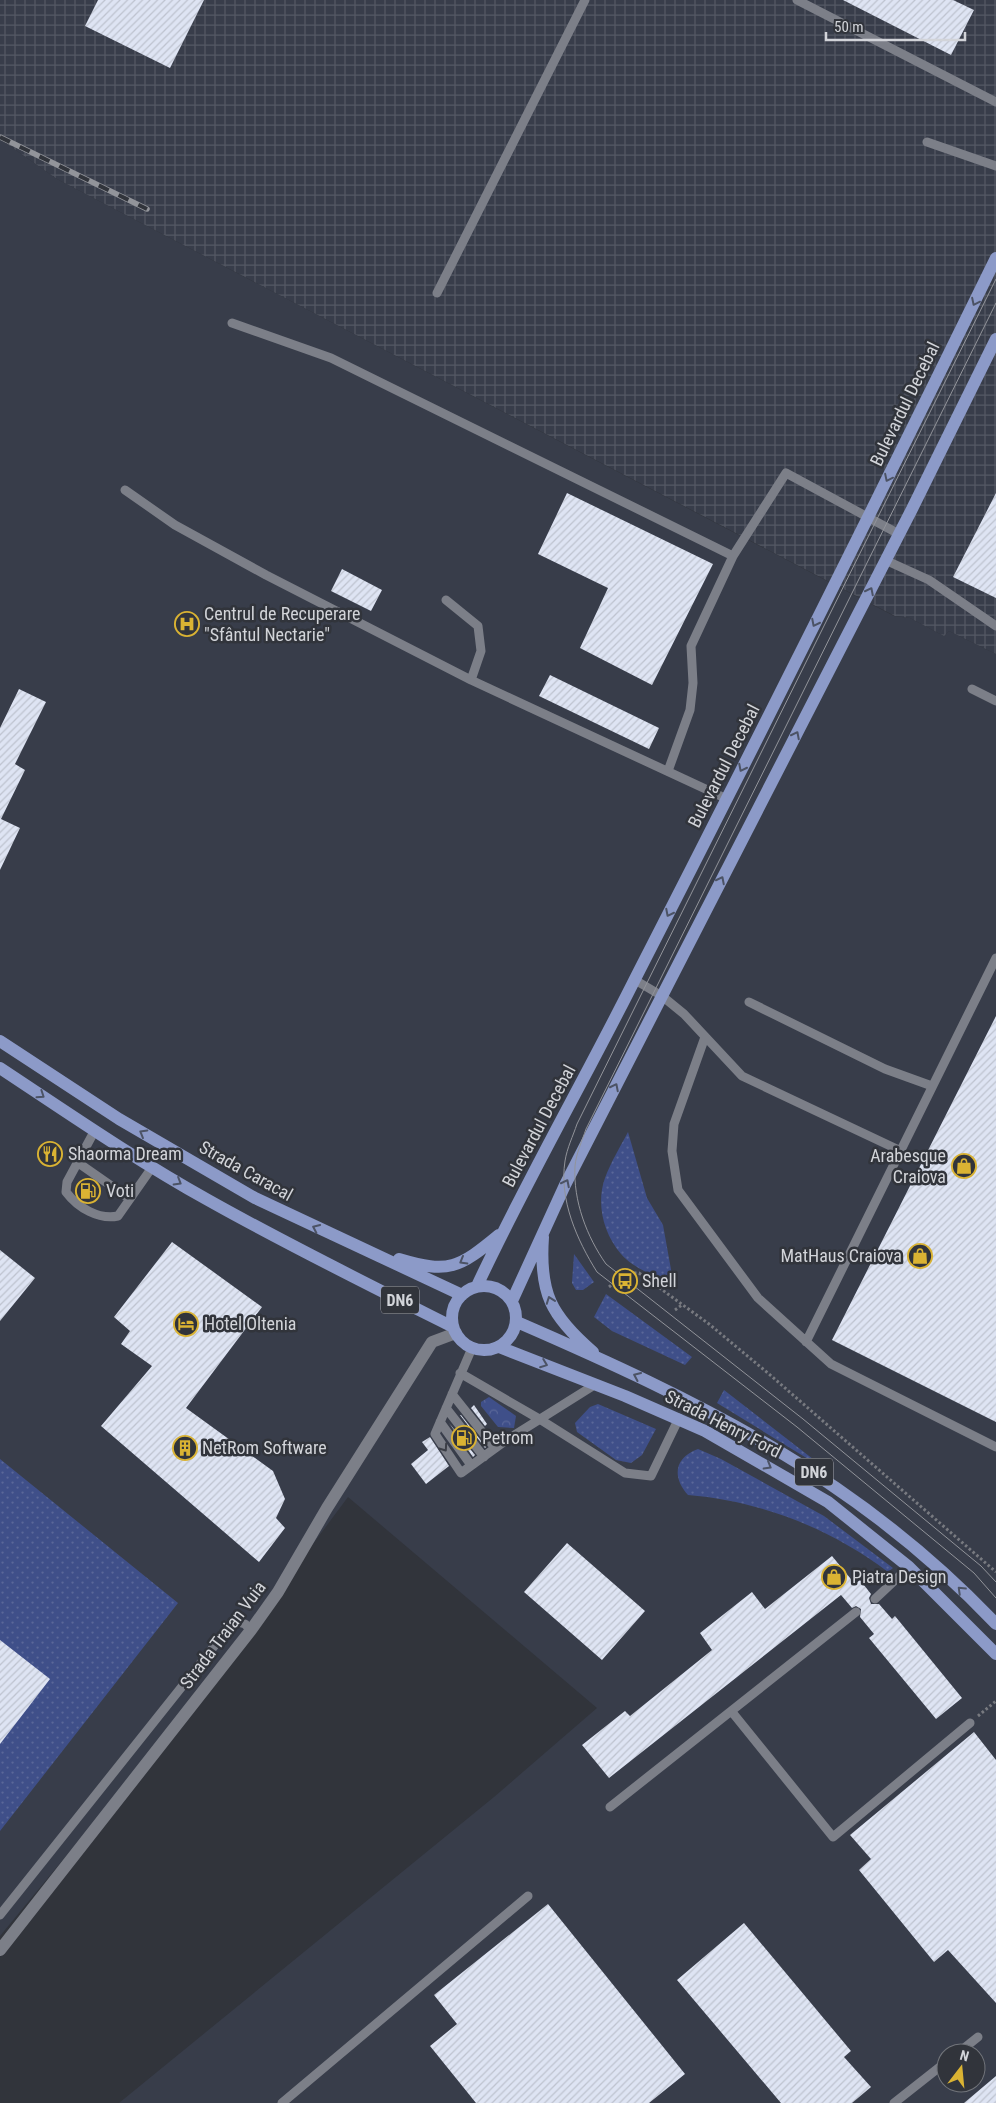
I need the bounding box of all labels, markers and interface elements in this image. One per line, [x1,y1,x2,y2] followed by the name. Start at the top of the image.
[826,10,965,42] scale bar
[834,18,864,36] text: 50 m
[970,297,981,306] one-way arrow
[865,338,944,469] street label: Bulevardul Decebal
[884,473,894,482] one-way arrow
[864,587,874,596] one-way arrow
[204,603,360,645] place label: Centrul de Recuperare "Sfântul Nectarie"
[174,611,200,637] hospital icon: Centrul de Recuperare "Sfântul Nectarie"
[811,618,821,627] one-way arrow
[683,701,764,831] street label: Bulevardul Decebal
[790,731,800,740] one-way arrow
[738,763,748,772] one-way arrow
[715,876,725,885] one-way arrow
[665,908,675,917] one-way arrow
[497,1061,580,1191] street label: Bulevardul Decebal
[609,1083,619,1092] one-way arrow
[35,1088,44,1098] one-way arrow
[139,1130,148,1140] one-way arrow
[196,1136,297,1205] street label: Strada Caracal
[37,1141,63,1167] restaurant icon: Shaorma Dream
[68,1143,182,1164] place label: Shaorma Dream
[870,1145,946,1187] place label: Arabesque Craiova
[951,1153,977,1179] shop icon: Arabesque Craiova
[172,1175,181,1185] one-way arrow
[75,1178,101,1204] fuel station icon: Voti
[560,1179,570,1188] one-way arrow
[106,1180,134,1201] place label: Voti
[312,1224,321,1234] one-way arrow
[907,1243,933,1269] shop icon: MatHaus Craiova
[780,1245,902,1266] place label: MatHaus Craiova
[460,1255,469,1265] one-way arrow
[612,1268,638,1294] bus stop icon: Shell
[642,1270,677,1291] place label: Shell
[381,1286,419,1314] road number: DN6
[546,1296,556,1304] one-way arrow
[173,1311,199,1337] hotel icon: Hotel Oltenia
[204,1313,296,1334] place label: Hotel Oltenia
[539,1358,548,1368] one-way arrow
[633,1372,642,1383] one-way arrow
[662,1385,785,1462] street label: Strada Henry Ford
[451,1425,477,1451] fuel station icon: Petrom
[482,1427,534,1448] place label: Petrom
[172,1435,198,1461] building icon: NetRom Software
[202,1437,327,1458] place label: NetRom Software
[438,1443,448,1452] one-way arrow
[795,1458,833,1485] road number: DN6
[763,1460,772,1470] one-way arrow
[821,1564,847,1590] shop icon: Piatra Design
[852,1566,947,1587] place label: Piatra Design
[175,1577,270,1693] street label: Strada Traian Vuia
[958,1587,967,1596] one-way arrow
[936,2043,986,2093] north arrow
[958,2047,971,2064] text: N

